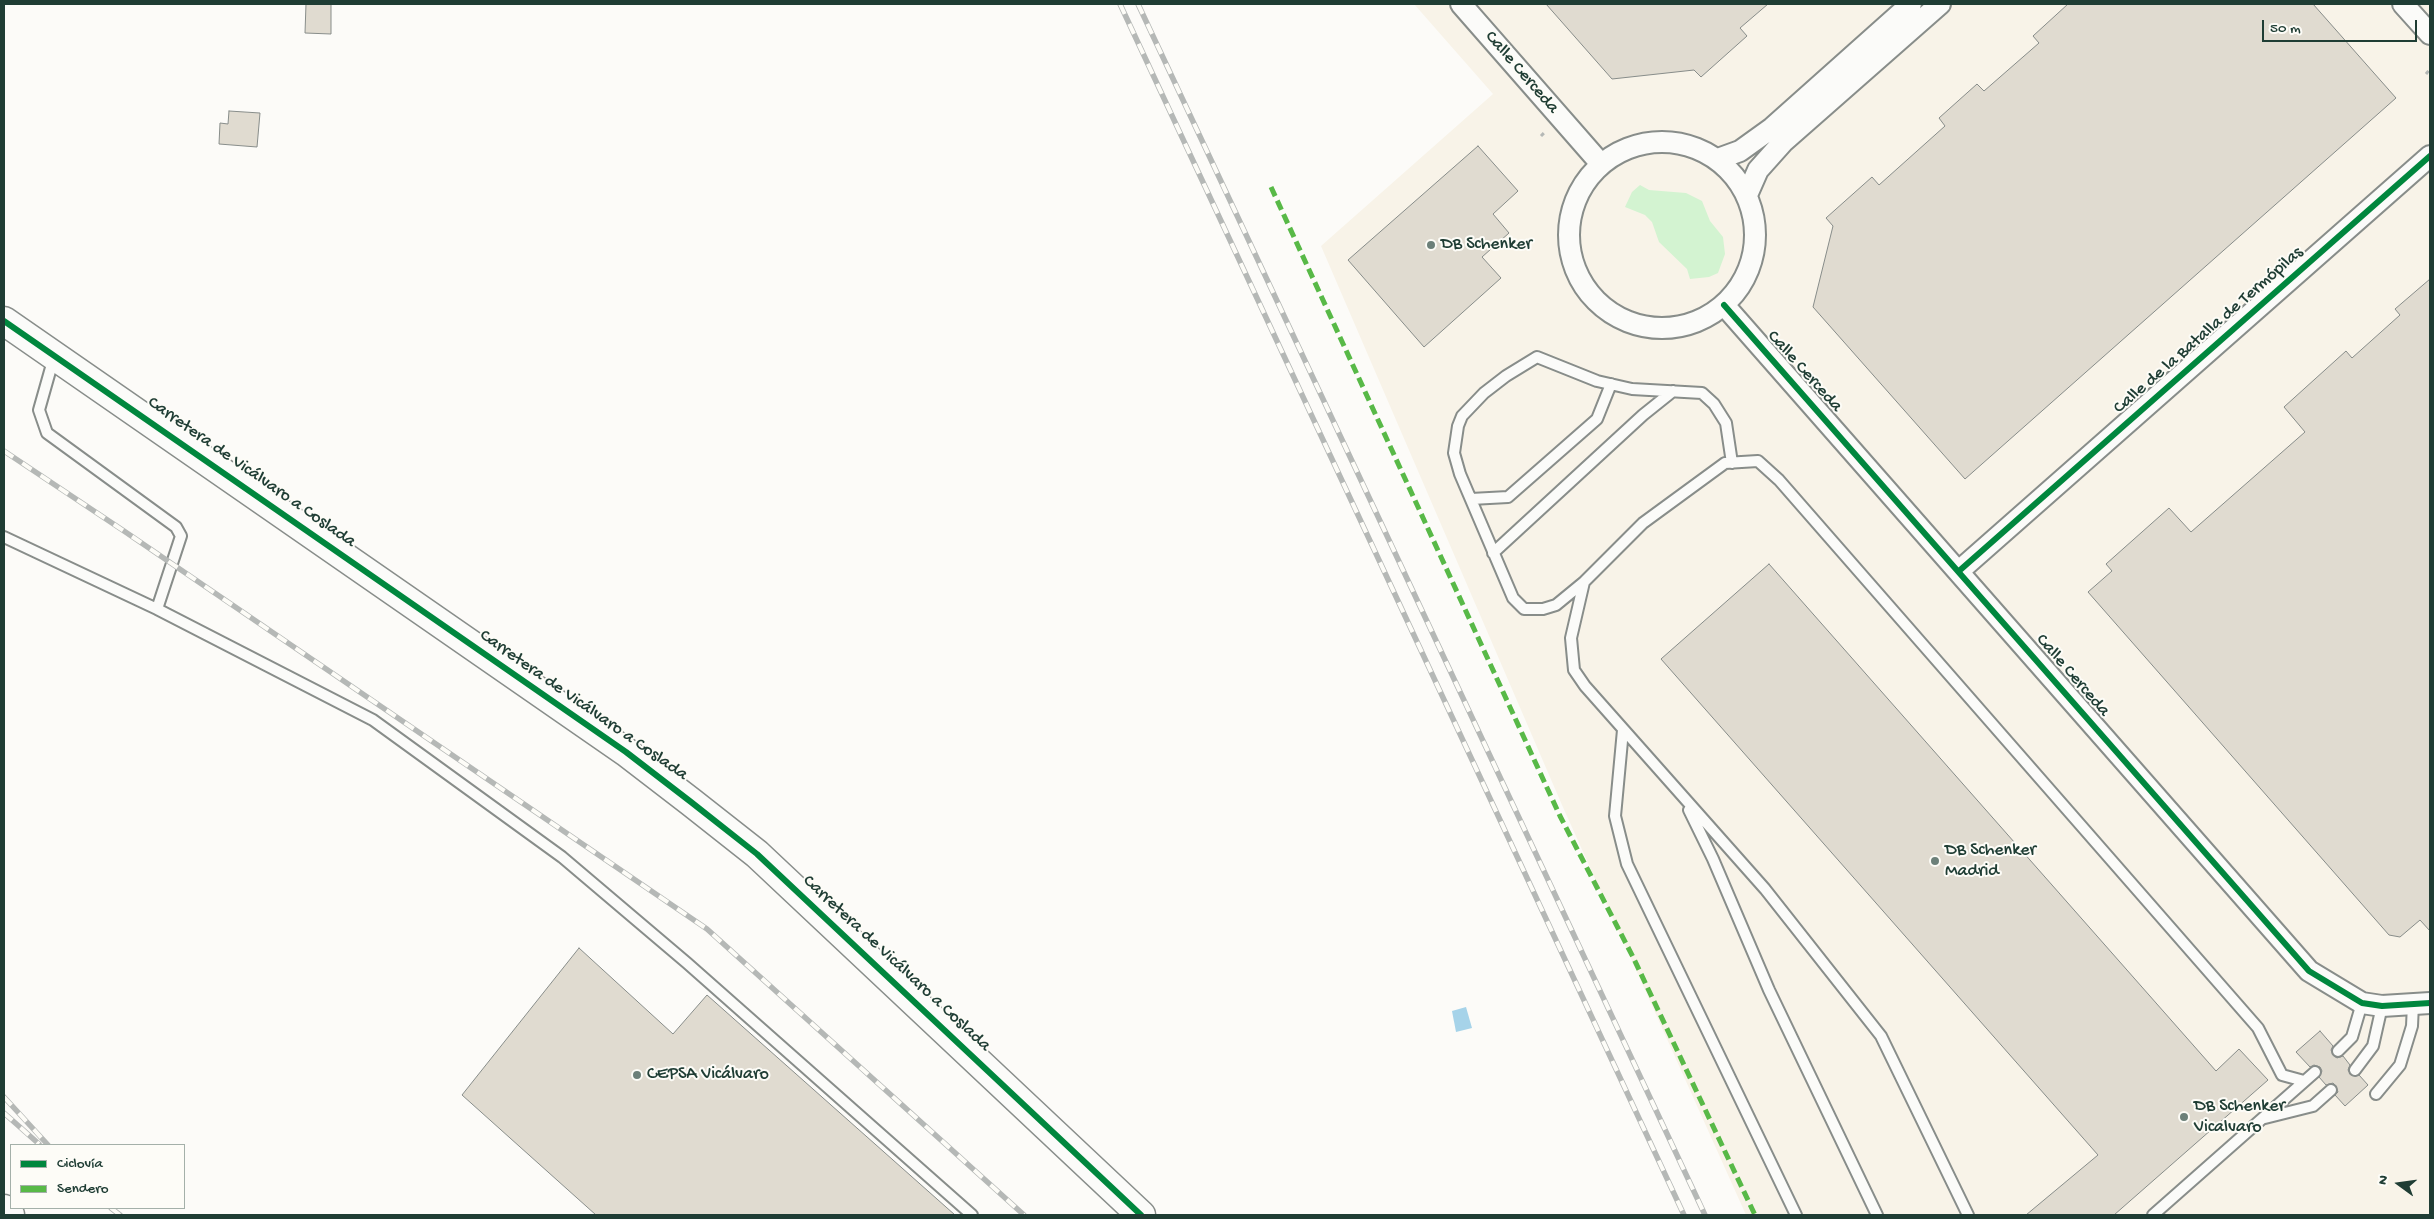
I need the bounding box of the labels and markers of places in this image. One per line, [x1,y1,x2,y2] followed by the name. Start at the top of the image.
[1441,234,1532,256] place label: DB Schenker
[1425,239,1437,251] marker: DB Schenker
[1945,840,2036,882] place label: DB Schenker Madrid
[1929,855,1941,867] marker: DB Schenker Madrid
[647,1064,769,1086] place label: CEPSA Vicálvaro
[631,1069,643,1081] marker: CEPSA Vicálvaro
[2194,1096,2285,1138] place label: DB Schenker Vicalvaro
[2178,1111,2190,1123] marker: DB Schenker Vicalvaro

